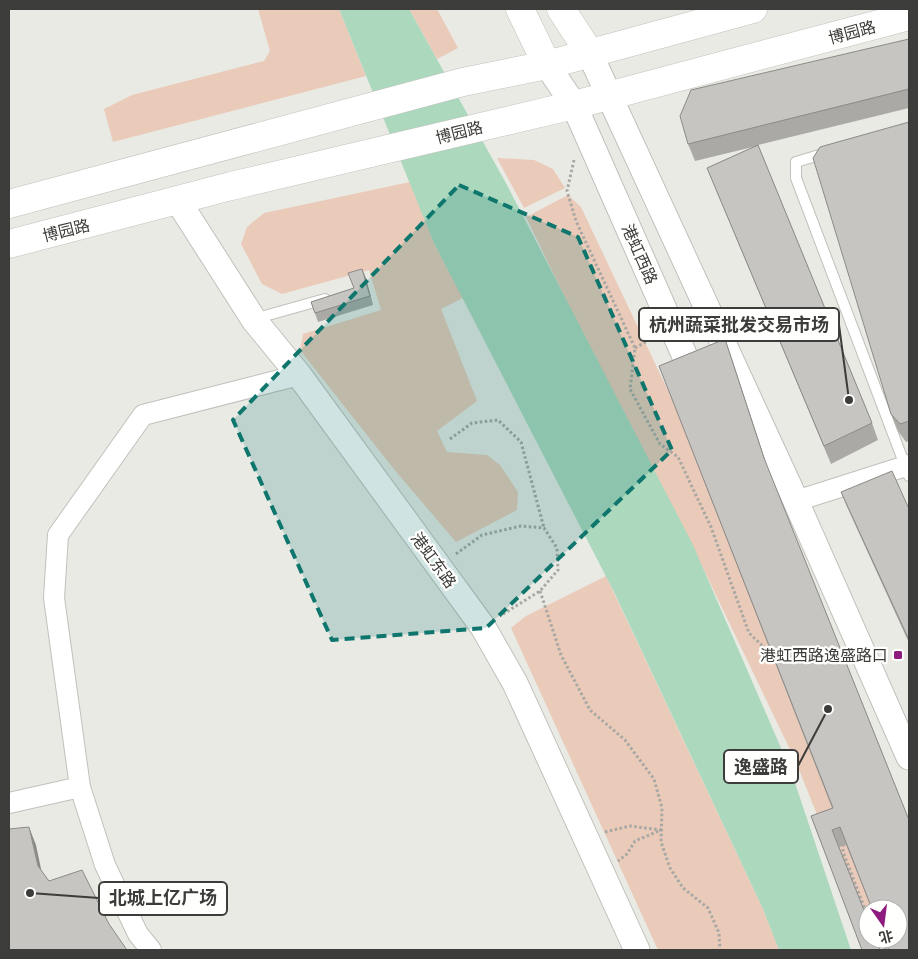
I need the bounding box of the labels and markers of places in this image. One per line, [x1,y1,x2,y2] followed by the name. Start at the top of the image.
[639,308,839,341] callout: 杭州蔬菜批发交易市场
[760,645,888,665] place label: 港虹西路逸盛路口
[892,649,904,661] marker: 港虹西路逸盛路口
[724,750,798,783] callout: 逸盛路
[99,882,227,915] callout: 北城上亿广场

